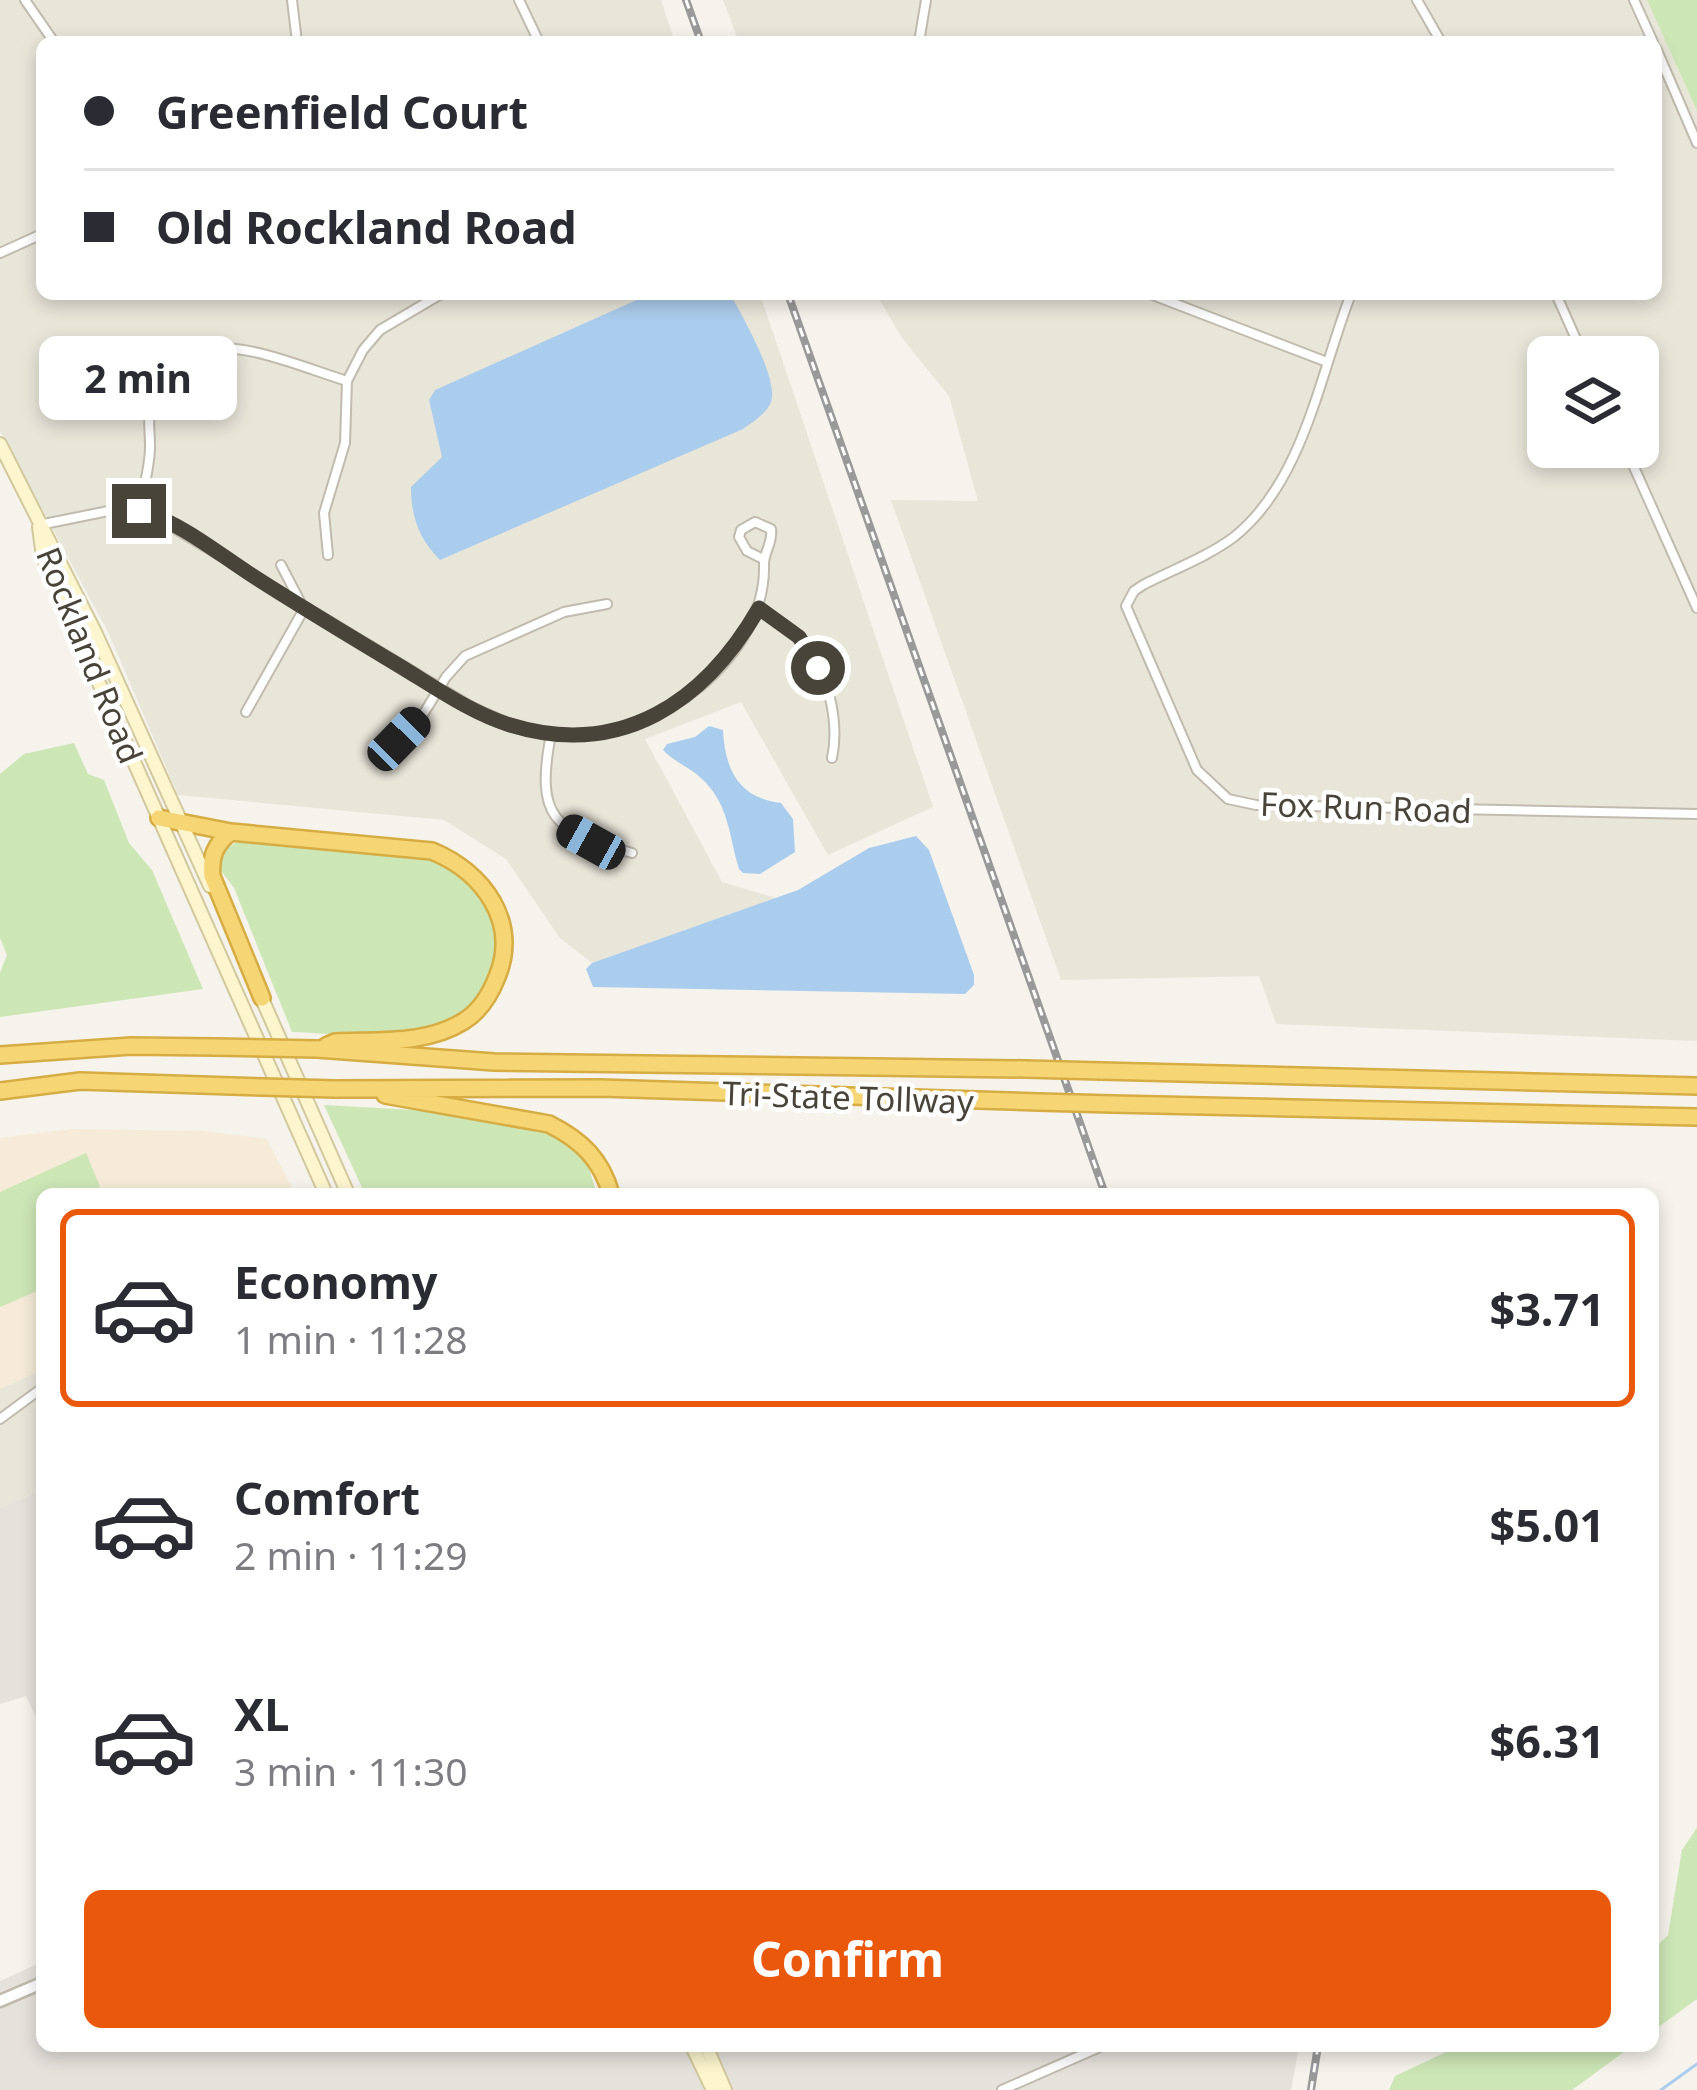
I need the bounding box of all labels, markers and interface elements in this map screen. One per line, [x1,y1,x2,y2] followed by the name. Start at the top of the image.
[156,81,528,142] text: Greenfield Court
[156,196,577,257] text: Old Rockland Road
[1527,336,1659,468] map controls
[1527,336,1659,468] button: layers
[40,337,238,421] callout: 2 min
[84,351,192,404] text: 2 min
[112,484,166,538] route end
[26,540,154,770] street label: Rockland Road
[791,641,845,695] route start
[361,701,437,777] car
[1259,781,1473,833] street label: Fox Run Road
[551,809,631,875] car
[722,1070,975,1124] street label: Tri-State Tollway
[234,1251,438,1312] text: Economy
[90,1254,198,1362] icon: car
[1489,1278,1605,1339] text: $3.71
[234,1312,468,1365] text: 1 min · 11:28
[234,1467,420,1528] text: Comfort
[90,1470,198,1578] icon: car
[1489,1494,1605,1555] text: $5.01
[234,1528,468,1581] text: 2 min · 11:29
[234,1683,289,1744] text: XL
[90,1686,198,1794] icon: car
[1489,1710,1605,1771] text: $6.31
[234,1744,468,1797] text: 3 min · 11:30
[84,1890,1611,2028] button: Confirm

